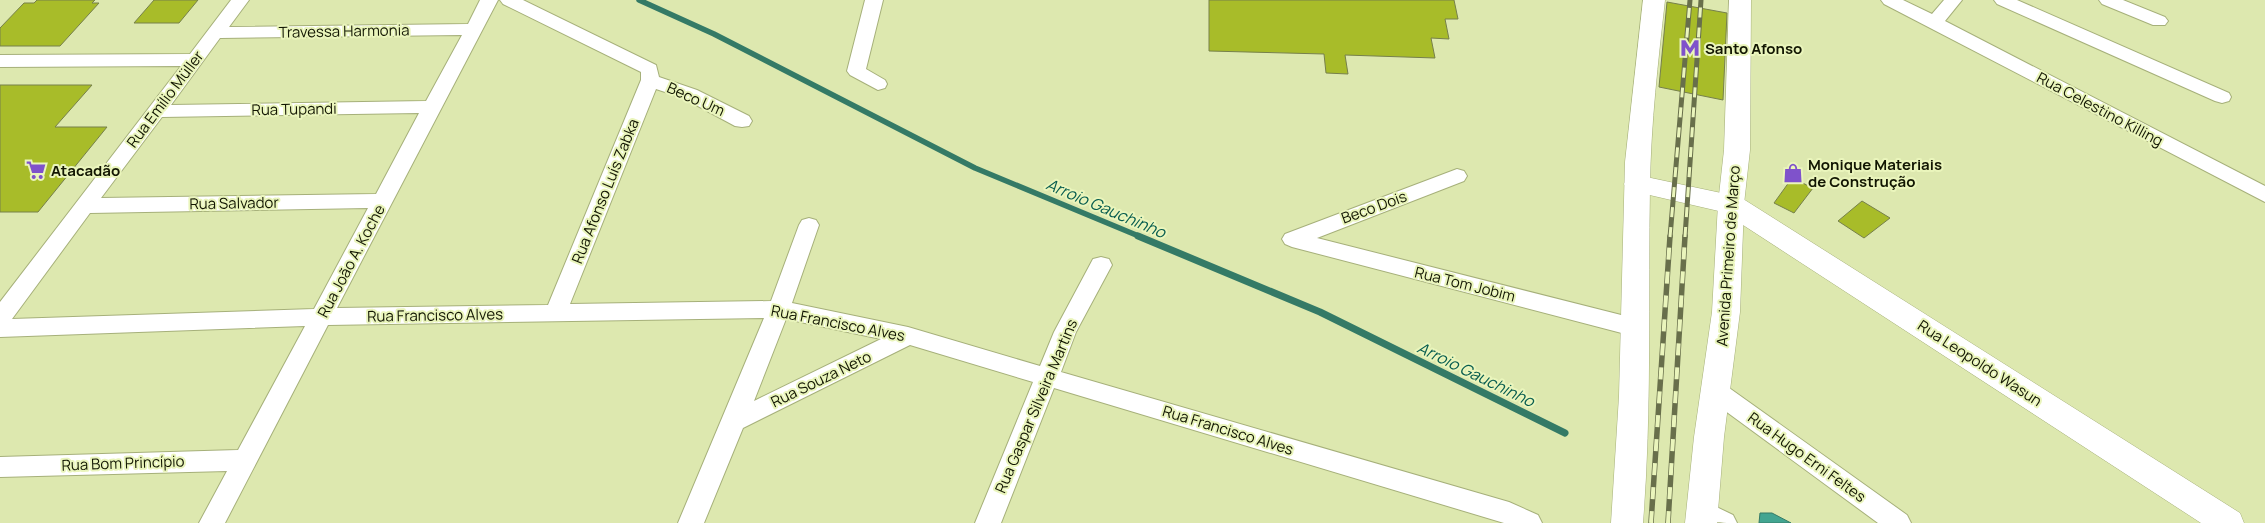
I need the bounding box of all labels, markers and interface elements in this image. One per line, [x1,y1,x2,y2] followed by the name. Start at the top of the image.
[278,19,410,43] street label: Travessa Harmonia
[1679,37,1701,59] metro station icon: Santo Afonso
[1705,38,1802,59] place label: Santo Afonso
[122,46,209,152] street label: Rua Emílio Müller
[2033,67,2167,151] street label: Rua Celestino Killing
[664,77,728,121] street label: Beco Um
[251,98,337,120] street label: Rua Tupandi
[566,115,644,267] street label: Rua Afonso Luís Zabka
[1808,154,1942,192] place label: Monique Materiais de Construção
[25,159,47,181] supermarket icon: Atacadão
[51,160,120,181] place label: Atacadão
[1782,162,1804,184] shop icon: Monique Materiais de Construção
[1711,165,1745,347] street label: Avenida Primeiro de Março
[1043,173,1170,244] water label: Arroio Gauchinho
[1338,185,1410,229] street label: Beco Dois
[189,192,279,214] street label: Rua Salvador
[312,201,390,321] street label: Rua João A. Koche
[1413,261,1517,307] street label: Rua Tom Jobim
[769,300,907,346] street label: Rua Francisco Alves
[367,303,503,327] street label: Rua Francisco Alves
[1914,315,2046,411] street label: Rua Leopoldo Wasun
[990,316,1082,496] street label: Rua Gaspar Silveira Martins
[1414,336,1540,413] water label: Arroio Gauchinho
[767,346,875,412] street label: Rua Souza Neto
[1160,400,1296,460] street label: Rua Francisco Alves
[1744,407,1870,507] street label: Rua Hugo Erni Feltes
[61,450,185,476] street label: Rua Bom Princípio

